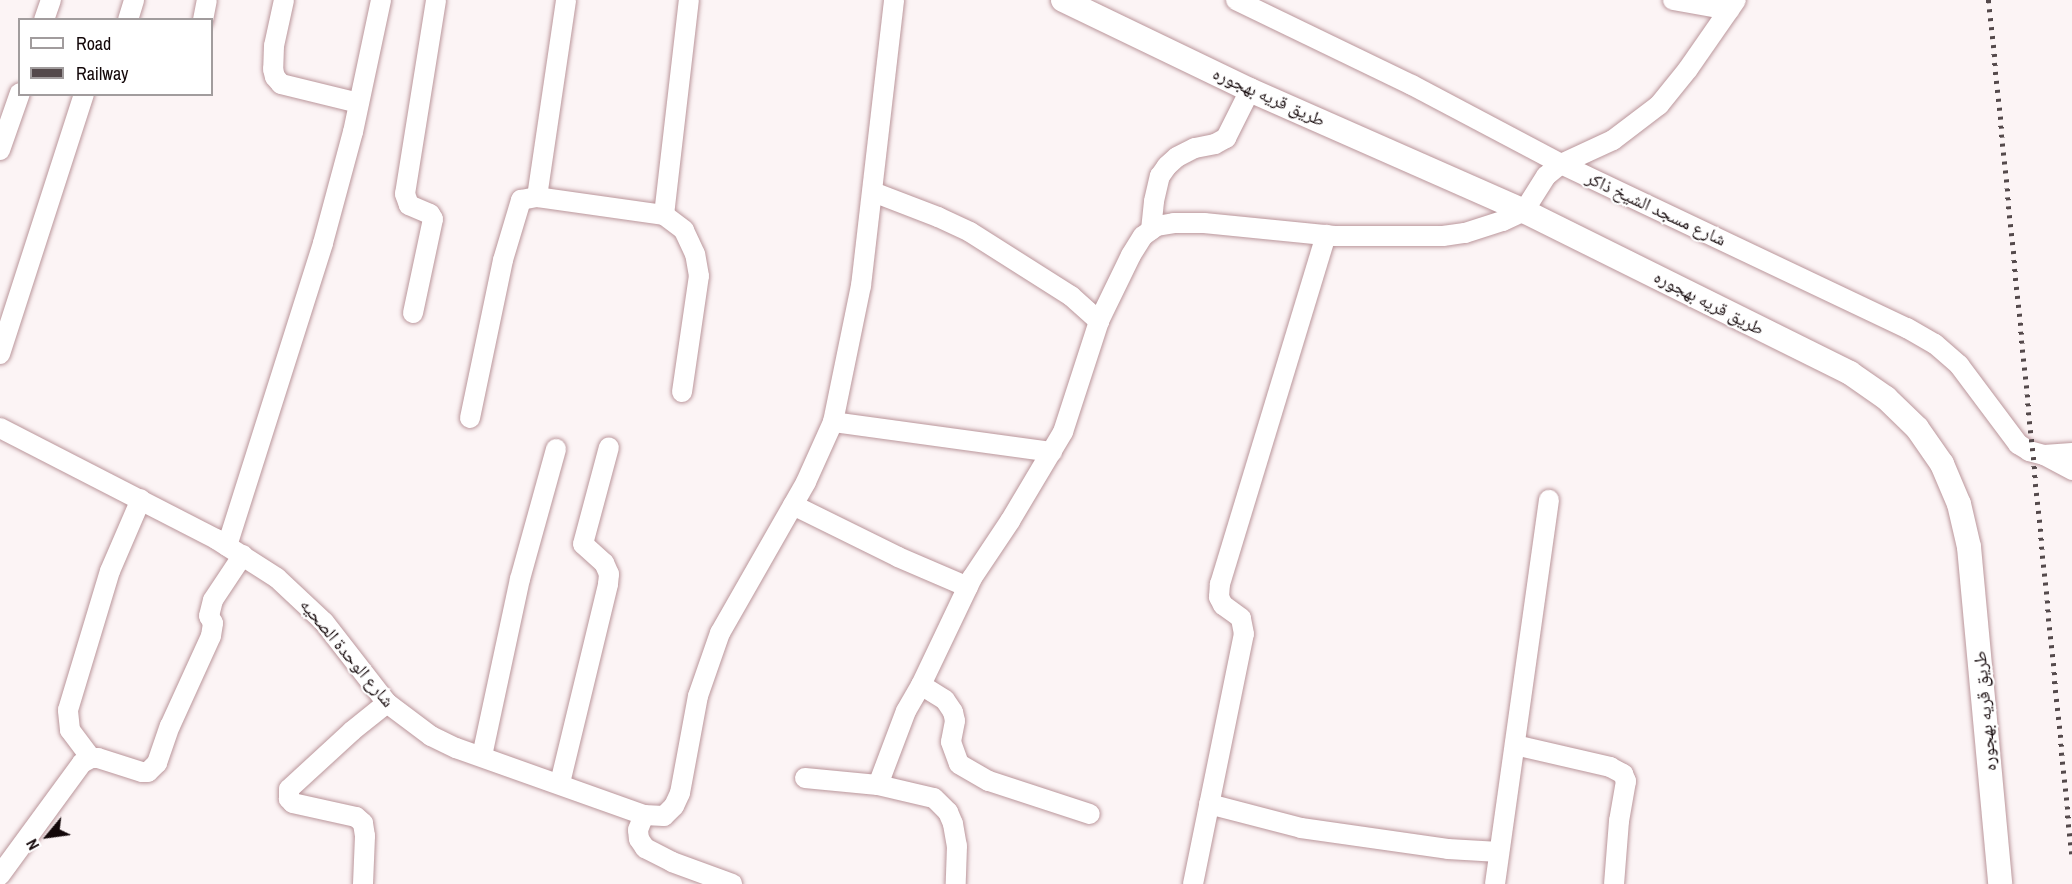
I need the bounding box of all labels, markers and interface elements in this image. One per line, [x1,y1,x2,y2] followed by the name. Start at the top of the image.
[18,18,213,96] legend
[76,31,111,56] text: Road
[76,61,129,86] text: Railway
[1209,63,1329,131] street label: طريق قريه بهجوره
[1582,167,1730,251] street label: شارع مسجد الشيخ ذاكر
[1650,266,1768,340] street label: طريق قريه بهجوره
[295,594,399,712] street label: شارع الوحدة الصحيه
[1969,650,2001,772] street label: طريق قريه بهجوره
[18,806,78,866] north arrow
[20,835,44,854] text: N

